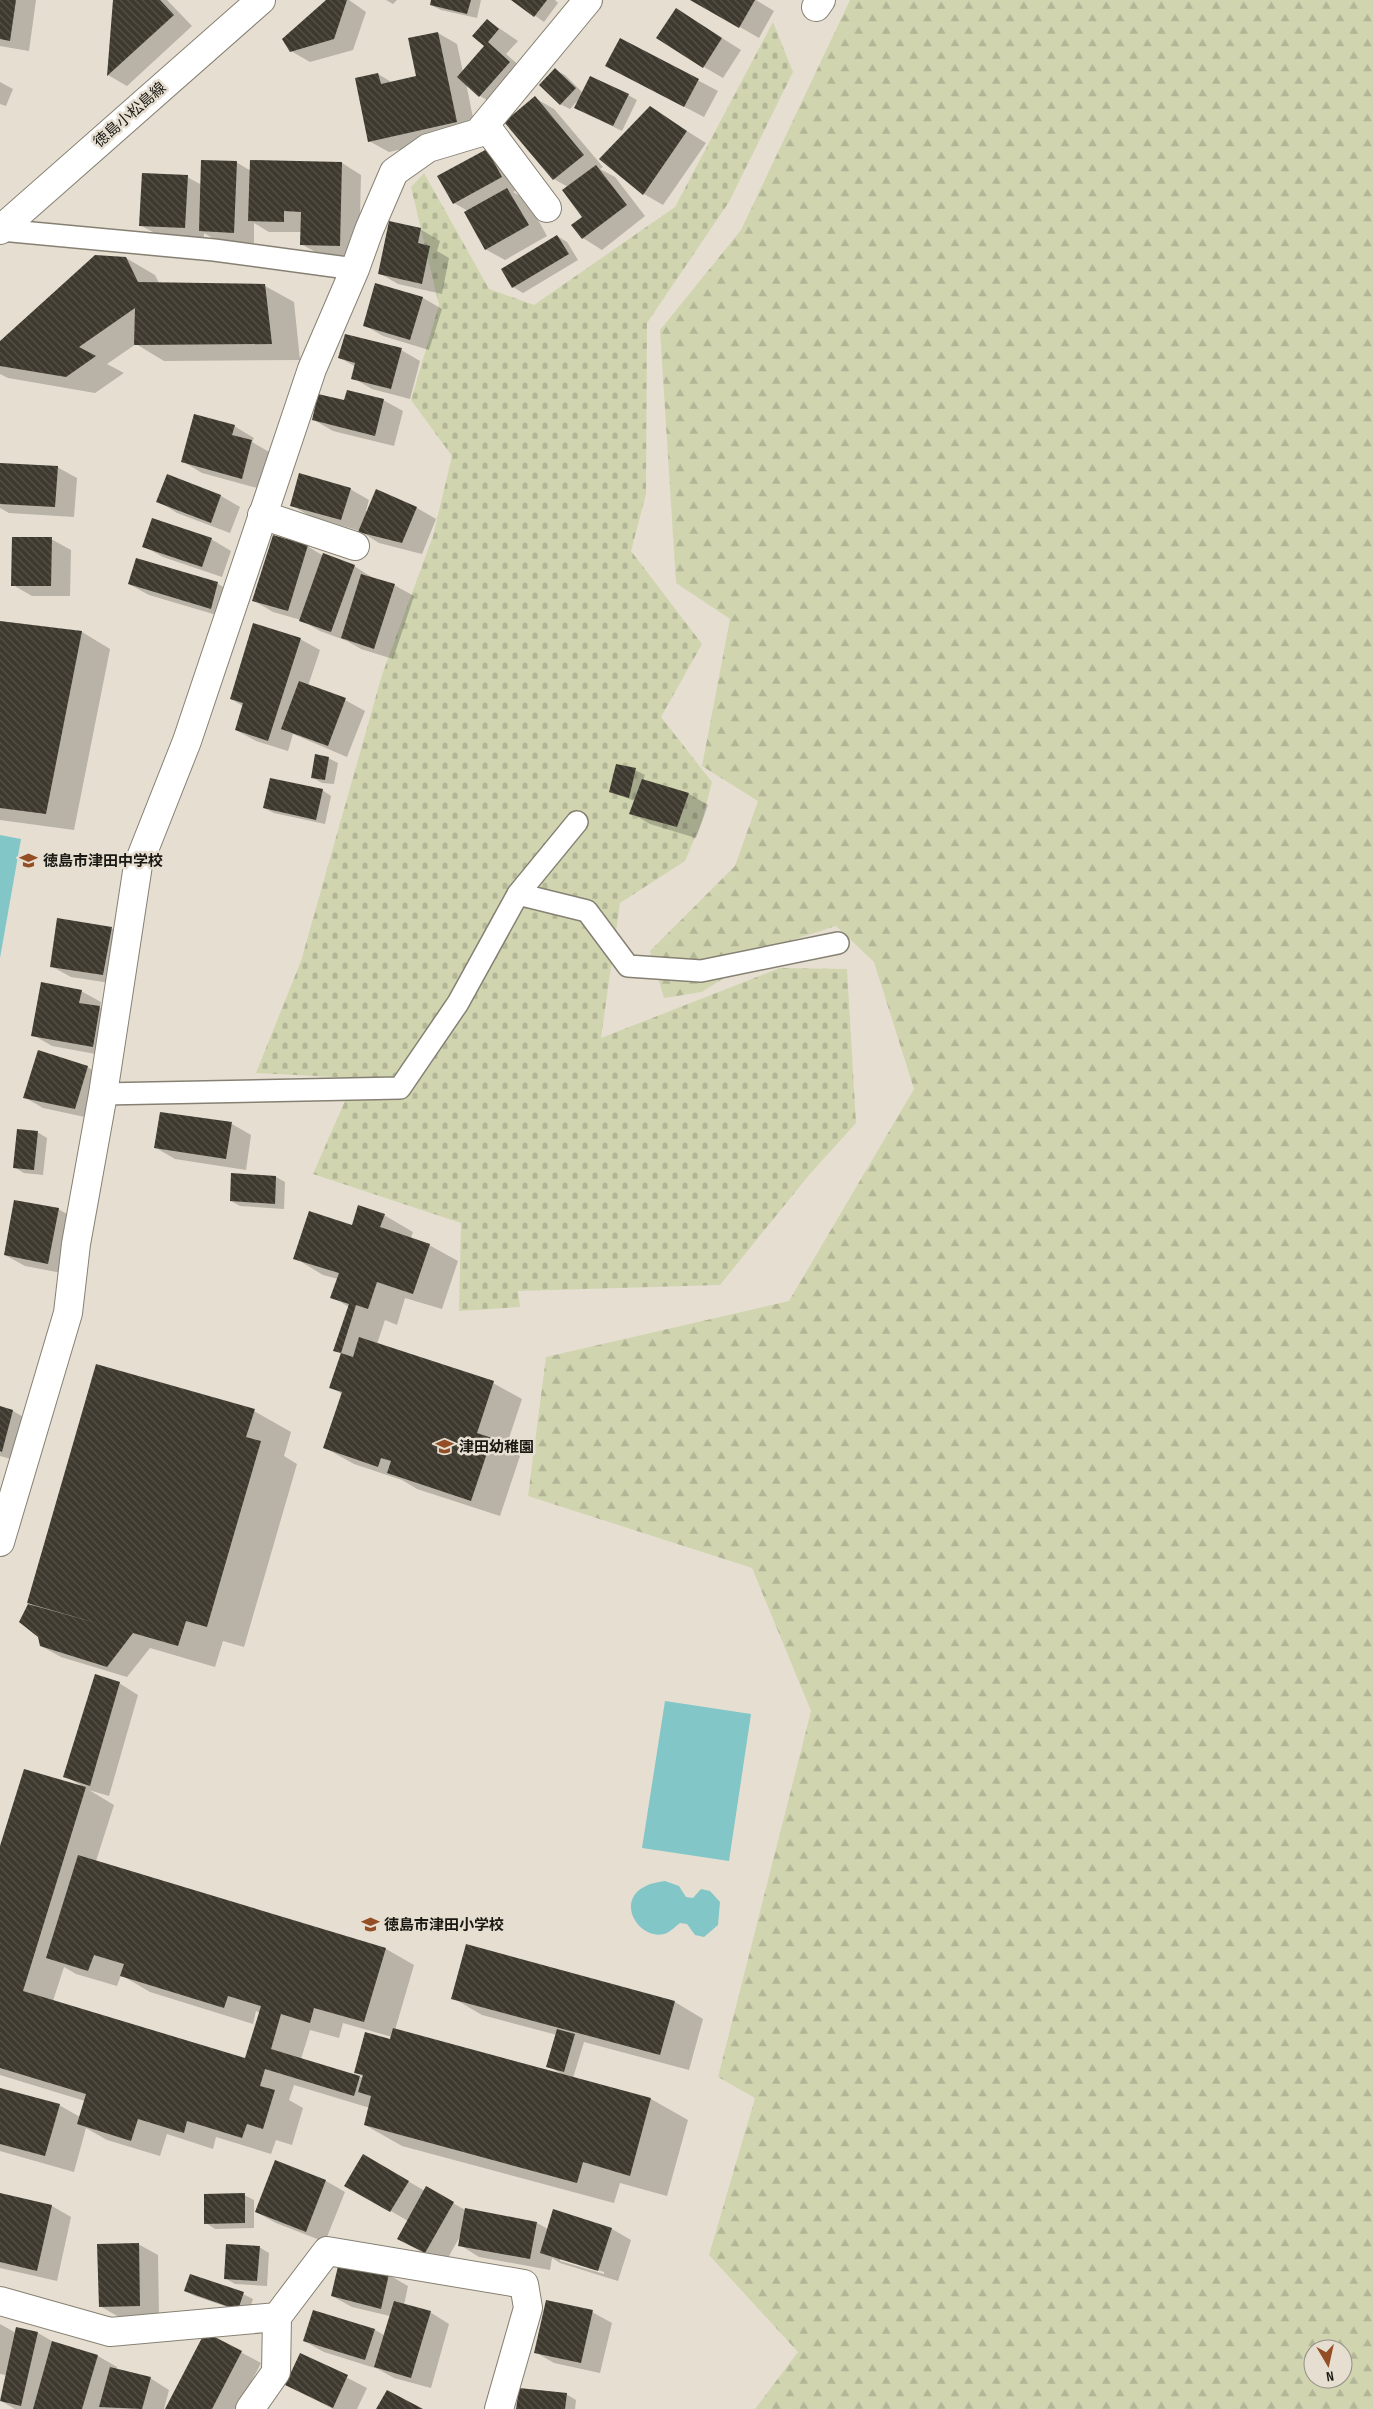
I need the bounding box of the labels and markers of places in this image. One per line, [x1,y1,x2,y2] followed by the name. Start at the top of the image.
[19,851,39,871] school or university icon: 徳島市津田中学校
[43,852,163,871] place label: 徳島市津田中学校
[435,1437,455,1457] school or university icon: 津田幼稚園
[459,1438,534,1457] place label: 津田幼稚園
[360,1915,380,1935] school or university icon: 徳島市津田小学校
[384,1916,504,1935] place label: 徳島市津田小学校

